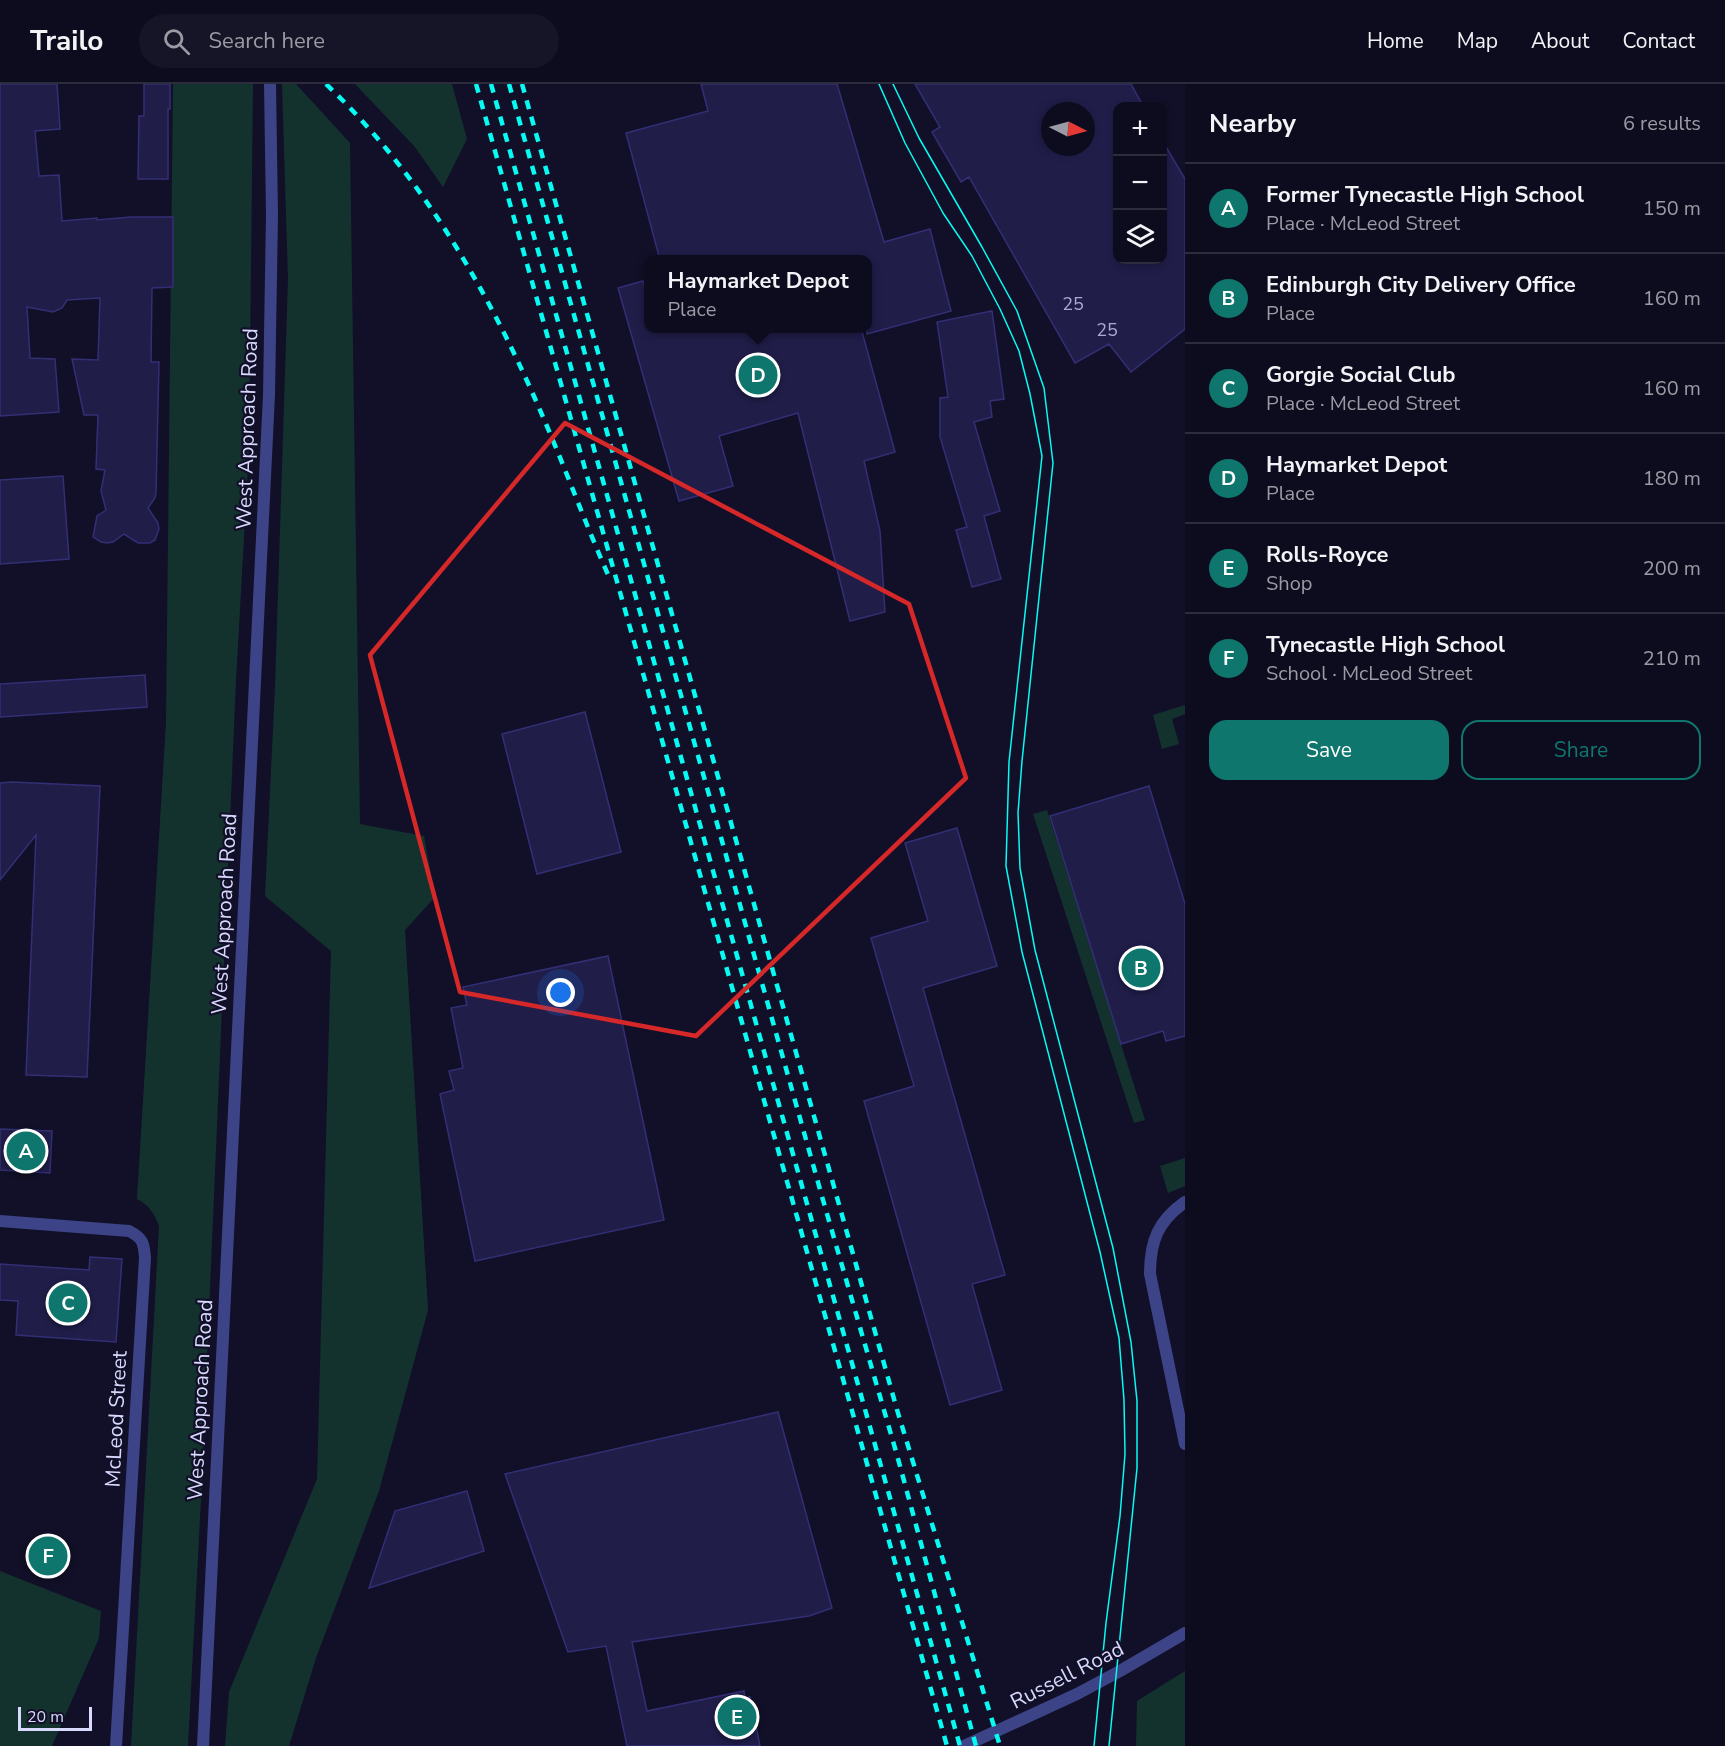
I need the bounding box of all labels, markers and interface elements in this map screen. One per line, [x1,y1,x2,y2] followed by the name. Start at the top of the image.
[139,14,559,68] search box
[30,22,103,60] text: Trailo
[160,25,193,58] icon: search
[208,26,325,56] text: Search here
[1367,27,1424,55] text: Home
[1457,27,1498,55] text: Map
[1531,27,1589,55] text: About
[1622,27,1695,55] text: Contact
[1041,102,1095,156] north arrow
[1113,102,1167,264] map controls
[1113,102,1167,156] button: +
[1209,106,1296,141] text: Nearby
[1623,110,1701,137] text: 6 results
[1113,156,1167,210] button: −
[1266,180,1584,210] text: Former Tynecastle High School
[1221,195,1236,222] text: A
[1643,195,1701,222] text: 150 m
[1113,210,1167,264] button: layers
[1266,210,1460,237] text: Place · McLeod Street
[644,255,872,333] popup
[667,266,849,296] text: Haymarket Depot
[1266,270,1576,300] text: Edinburgh City Delivery Office
[1222,285,1235,312] text: B
[1643,285,1701,312] text: 160 m
[1062,292,1084,316] house number: 25
[667,296,716,323] text: Place
[1266,300,1315,327] text: Place
[1096,318,1118,342] house number: 25
[229,328,265,530] street label: West Approach Road
[738,352,777,398] pin: D
[1266,360,1456,390] text: Gorgie Social Club
[1222,375,1235,402] text: C
[1643,375,1701,402] text: 160 m
[1266,390,1460,417] text: Place · McLeod Street
[1266,450,1447,480] text: Haymarket Depot
[1221,465,1236,492] text: D
[1643,465,1701,492] text: 180 m
[1266,480,1315,507] text: Place
[1266,540,1388,570] text: Rolls-Royce
[1223,555,1234,582] text: E
[1643,555,1701,582] text: 200 m
[1266,570,1312,597] text: Shop
[1266,630,1505,660] text: Tynecastle High School
[1223,645,1234,672] text: F
[1643,645,1701,672] text: 210 m
[1266,660,1472,687] text: School · McLeod Street
[1209,720,1449,780] button: Save
[1461,720,1701,780] button: Share
[205,813,243,1015] street label: West Approach Road
[1122,946,1160,990] pin: B
[546,978,575,1007] your location
[6,1128,46,1174] pin: A
[48,1280,88,1326] pin: C
[181,1299,219,1501] street label: West Approach Road
[98,1349,134,1488] street label: McLeod Street
[28,1534,68,1578] pin: F
[1005,1634,1129,1716] street label: Russell Road
[718,1694,756,1740] pin: E
[18,1704,92,1732] scale bar
[27,1706,64,1728] text: 20 m

